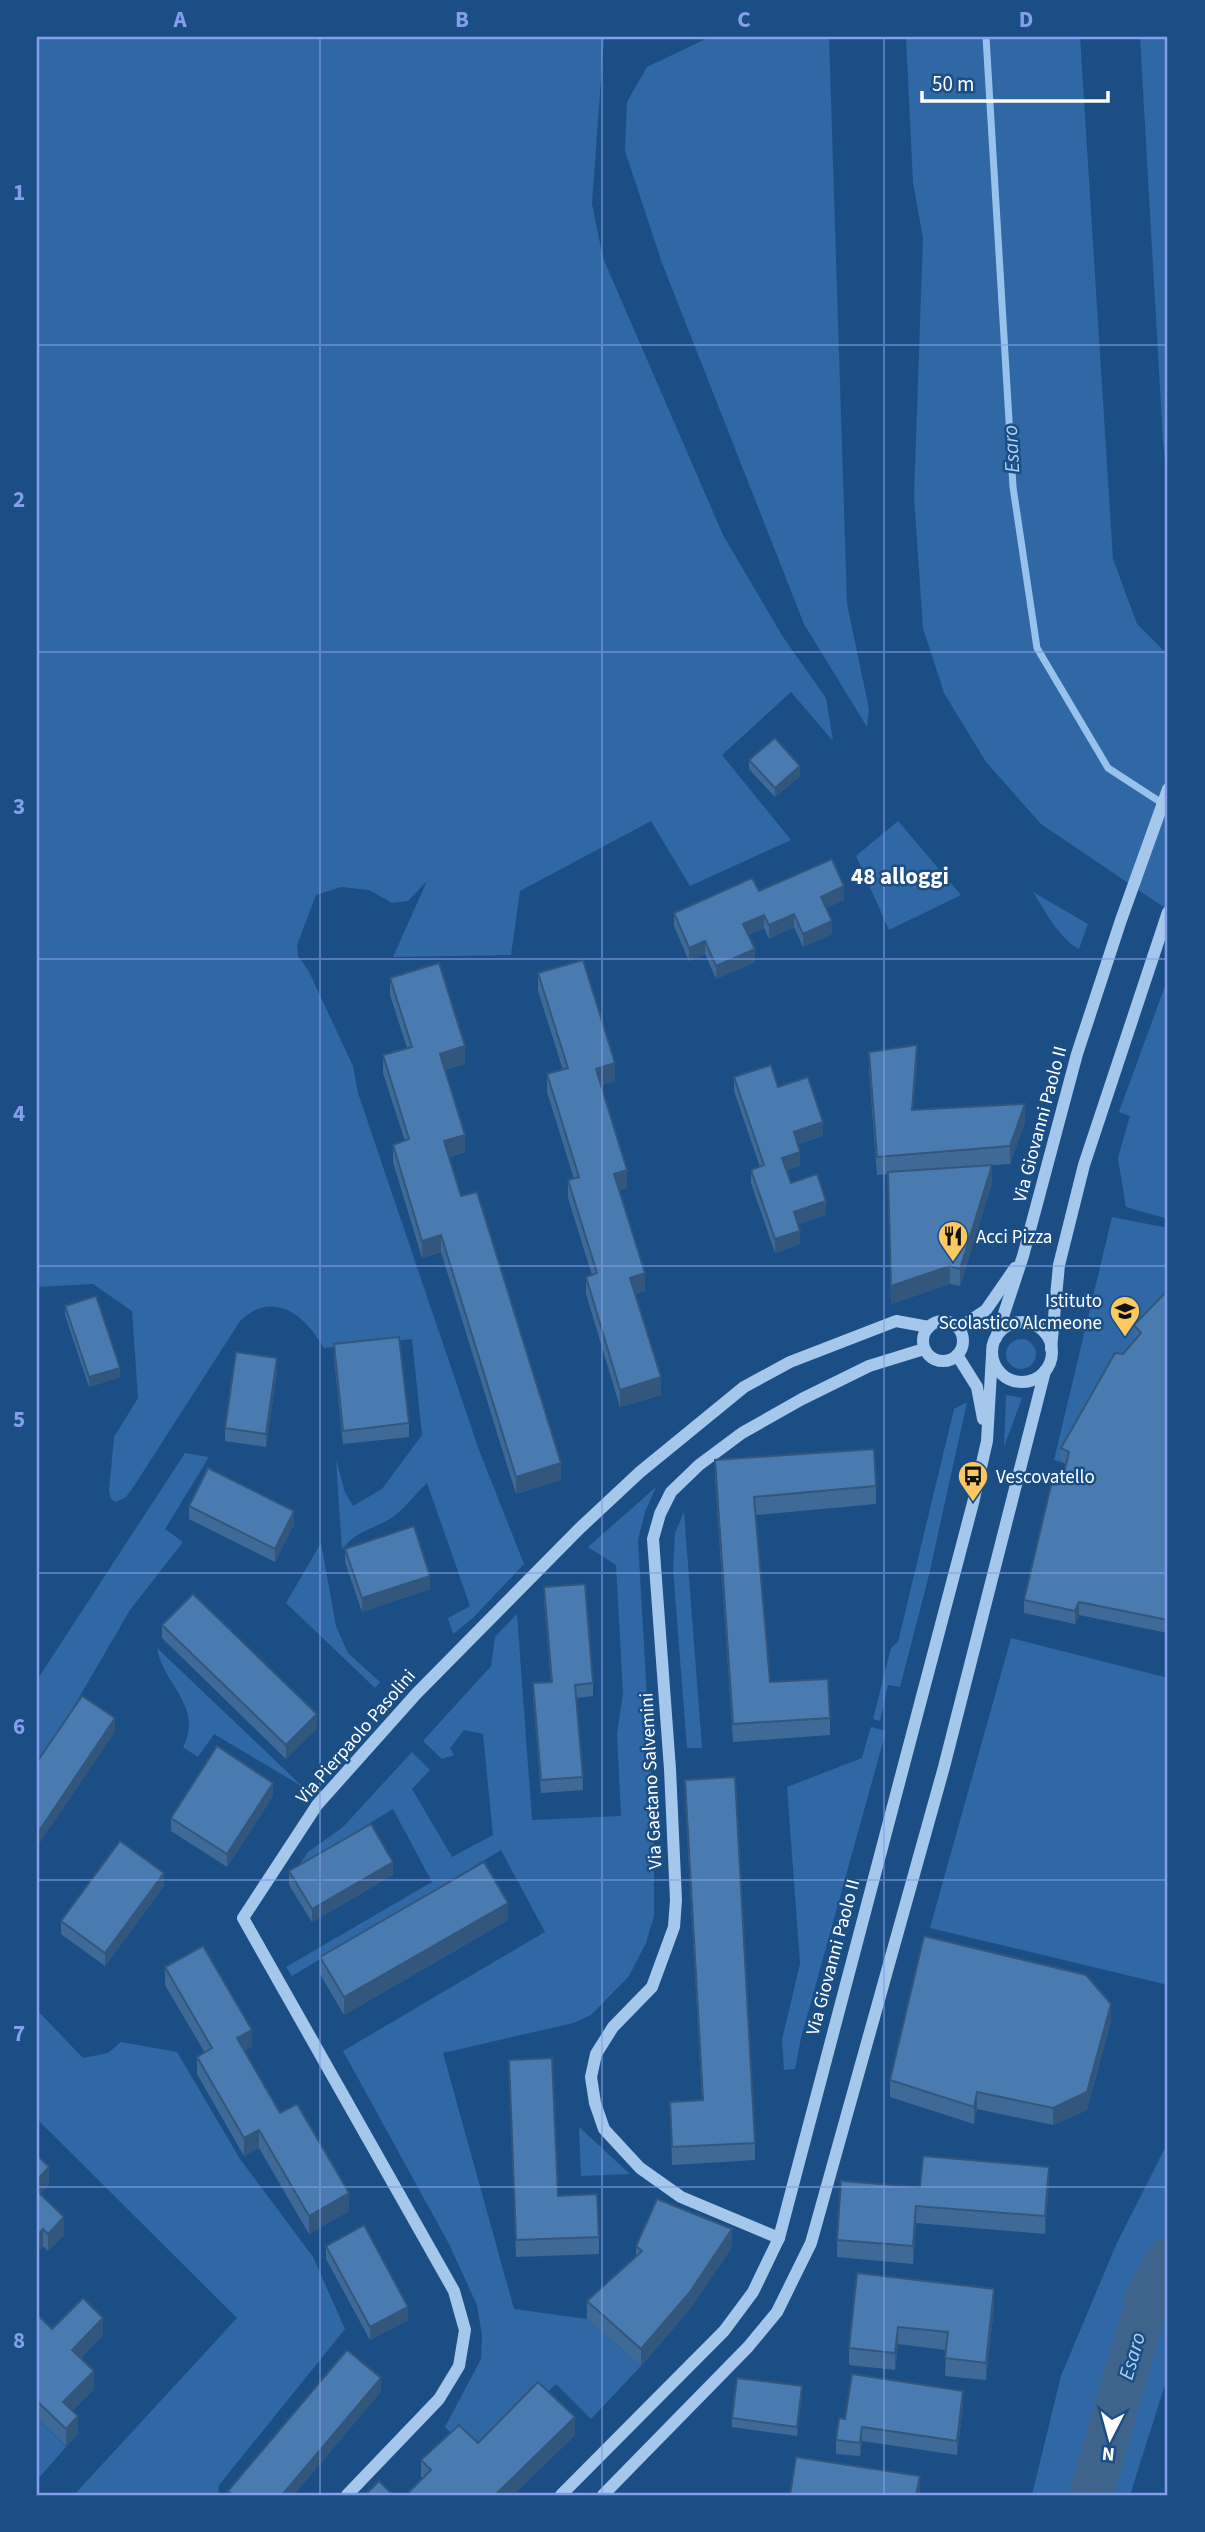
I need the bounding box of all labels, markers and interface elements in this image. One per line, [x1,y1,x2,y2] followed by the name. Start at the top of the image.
[172,3,187,36] text: A
[455,3,469,36] text: B
[737,3,751,36] text: C
[1019,3,1033,36] text: D
[922,60,1107,104] scale bar
[932,69,974,99] text: 50 m
[13,176,25,209] text: 1
[995,424,1027,474] water label: Esaro
[13,483,25,516] text: 2
[13,790,25,823] text: 3
[851,860,949,893] district label: 48 alloggi
[1007,1043,1074,1205] street label: Via Giovanni Paolo II
[13,1097,25,1130] text: 4
[936,1219,970,1263] restaurant icon: Acci Pizza
[976,1224,1052,1251] place label: Acci Pizza
[939,1288,1102,1337] place label: Istituto Scolastico Alcmeone
[1108,1294,1142,1338] school or university icon: Istituto Scolastico Alcmeone
[13,1403,25,1436] text: 5
[956,1459,990,1503] bus stop icon: Vescovatello
[996,1464,1095,1491] place label: Vescovatello
[290,1664,422,1810] street label: Via Pierpaolo Pasolini
[633,1692,670,1870] street label: Via Gaetano Salvemini
[13,1710,25,1743] text: 6
[800,1876,867,2038] street label: Via Giovanni Paolo II
[13,2017,25,2050] text: 7
[13,2324,25,2357] text: 8
[1111,2329,1153,2383] water label: Esaro
[1076,2402,1146,2472] north arrow
[1101,2439,1116,2468] text: N

